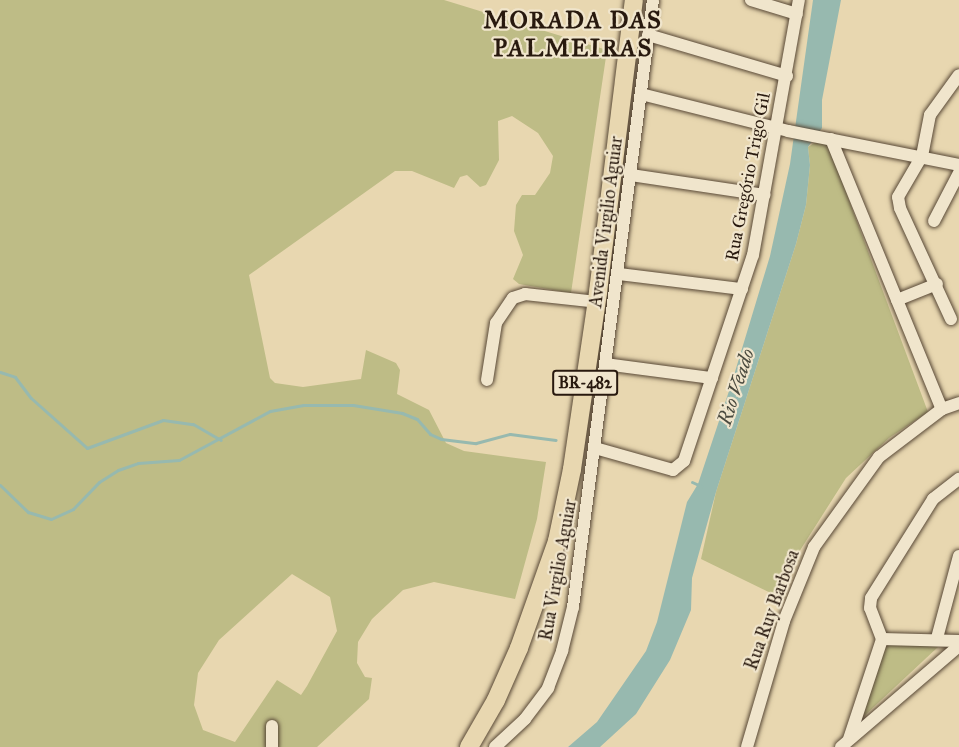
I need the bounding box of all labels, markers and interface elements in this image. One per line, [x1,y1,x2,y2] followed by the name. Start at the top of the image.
[484,7,662,63] district label: MORADA DAS PALMEIRAS
[721,91,775,263] street label: Rua Gregório Trigo Gil
[585,135,627,309] street label: Avenida Virgilio Aguiar
[712,346,760,428] water label: Rio Veado
[552,370,618,396] road number: BR-482
[535,497,581,643] street label: Rua Virgilio Aguiar
[740,547,804,673] street label: Rua Ruy Barbosa

